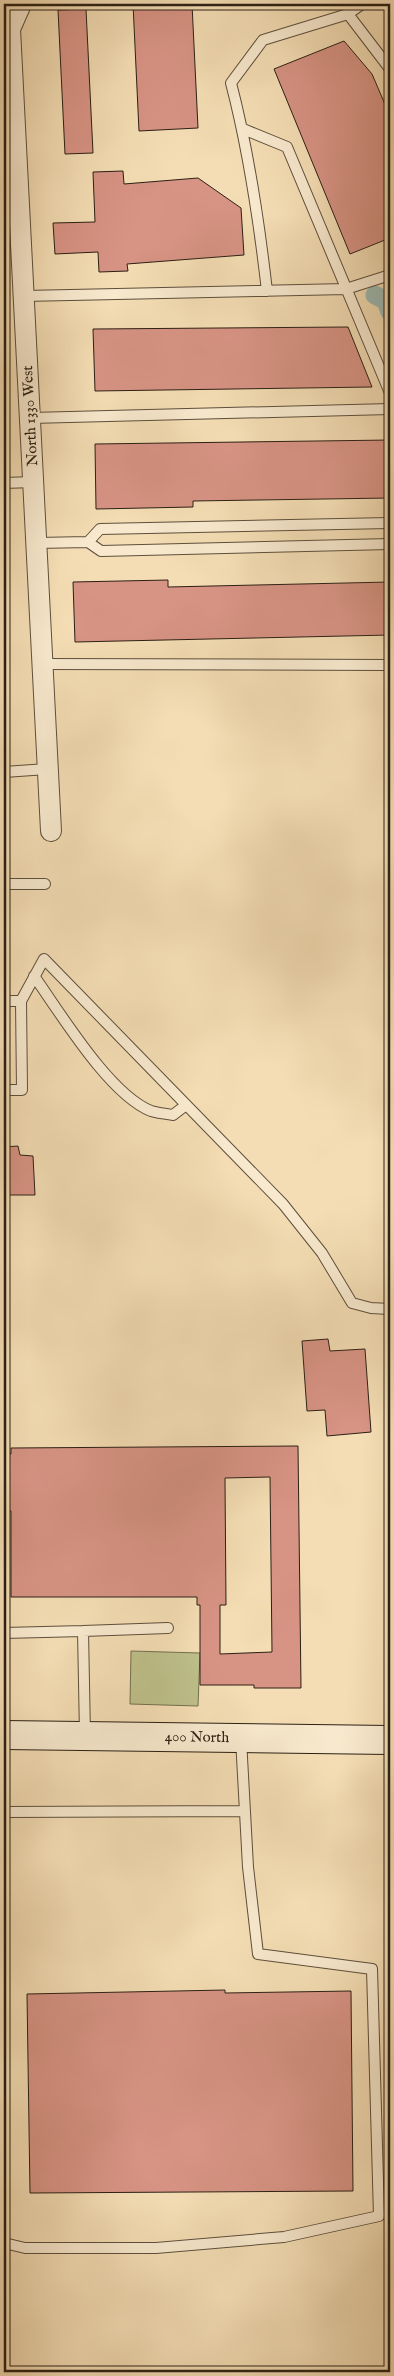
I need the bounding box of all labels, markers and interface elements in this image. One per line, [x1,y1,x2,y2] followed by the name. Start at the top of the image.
[18,365,42,467] street label: North 1330 West
[165,1727,229,1747] street label: 400 North

